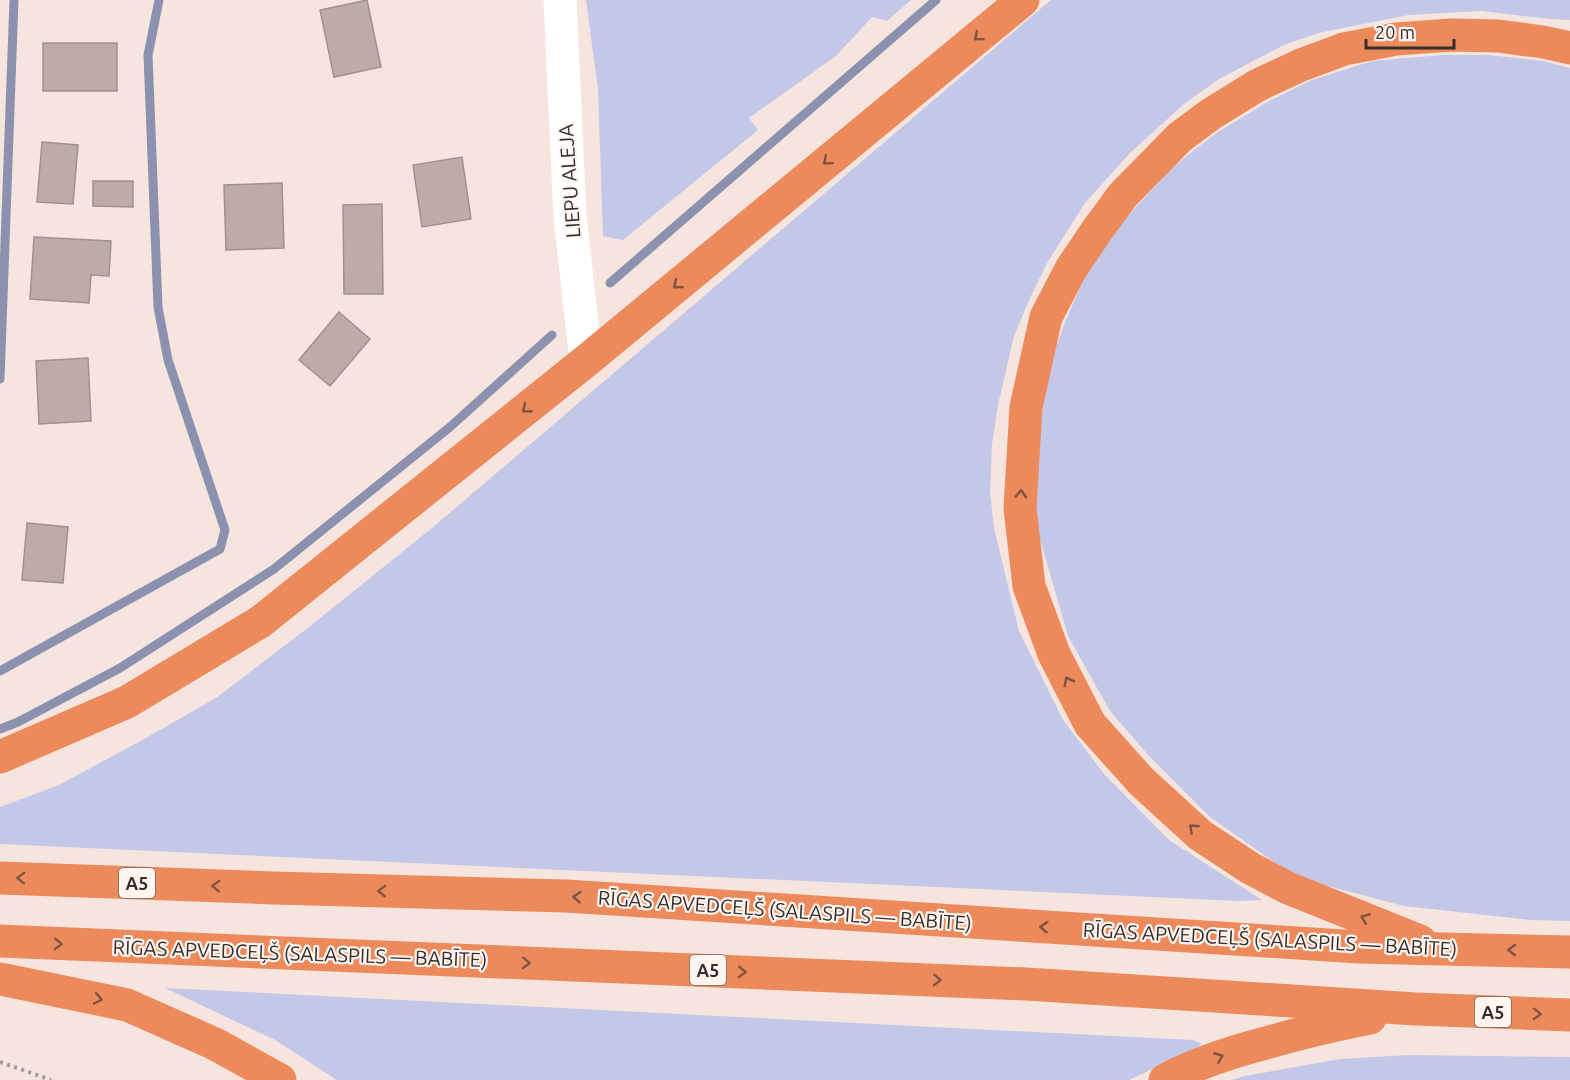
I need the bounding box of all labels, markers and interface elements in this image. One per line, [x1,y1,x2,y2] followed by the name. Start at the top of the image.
[1366,12,1454,50] scale bar
[1375,22,1415,42] text: 20 m
[974,30,985,41] one-way arrow
[554,123,584,239] street label: LIEPU ALEJA
[823,154,834,165] one-way arrow
[673,278,684,289] one-way arrow
[522,401,533,412] one-way arrow
[1014,490,1027,499] one-way arrow
[1064,677,1075,687] one-way arrow
[1189,825,1200,836] one-way arrow
[119,868,155,898] road number: A5
[16,872,25,885] one-way arrow
[211,879,220,892] one-way arrow
[378,885,387,897] one-way arrow
[597,885,973,935] street label: RĪGAS APVEDCEĻŠ (SALASPILS — BABĪTE)
[573,891,582,904] one-way arrow
[1360,913,1371,925] one-way arrow
[1082,918,1458,960] street label: RĪGAS APVEDCEĻŠ (SALASPILS — BABĪTE)
[1040,920,1049,933] one-way arrow
[112,935,488,971] street label: RĪGAS APVEDCEĻŠ (SALASPILS — BABĪTE)
[54,937,63,950] one-way arrow
[1507,944,1516,956] one-way arrow
[690,955,726,985] road number: A5
[522,956,531,969] one-way arrow
[737,965,746,978] one-way arrow
[932,974,941,986] one-way arrow
[93,992,103,1005] one-way arrow
[1475,997,1511,1027] road number: A5
[1532,1008,1541,1020] one-way arrow
[1213,1052,1224,1064] one-way arrow

